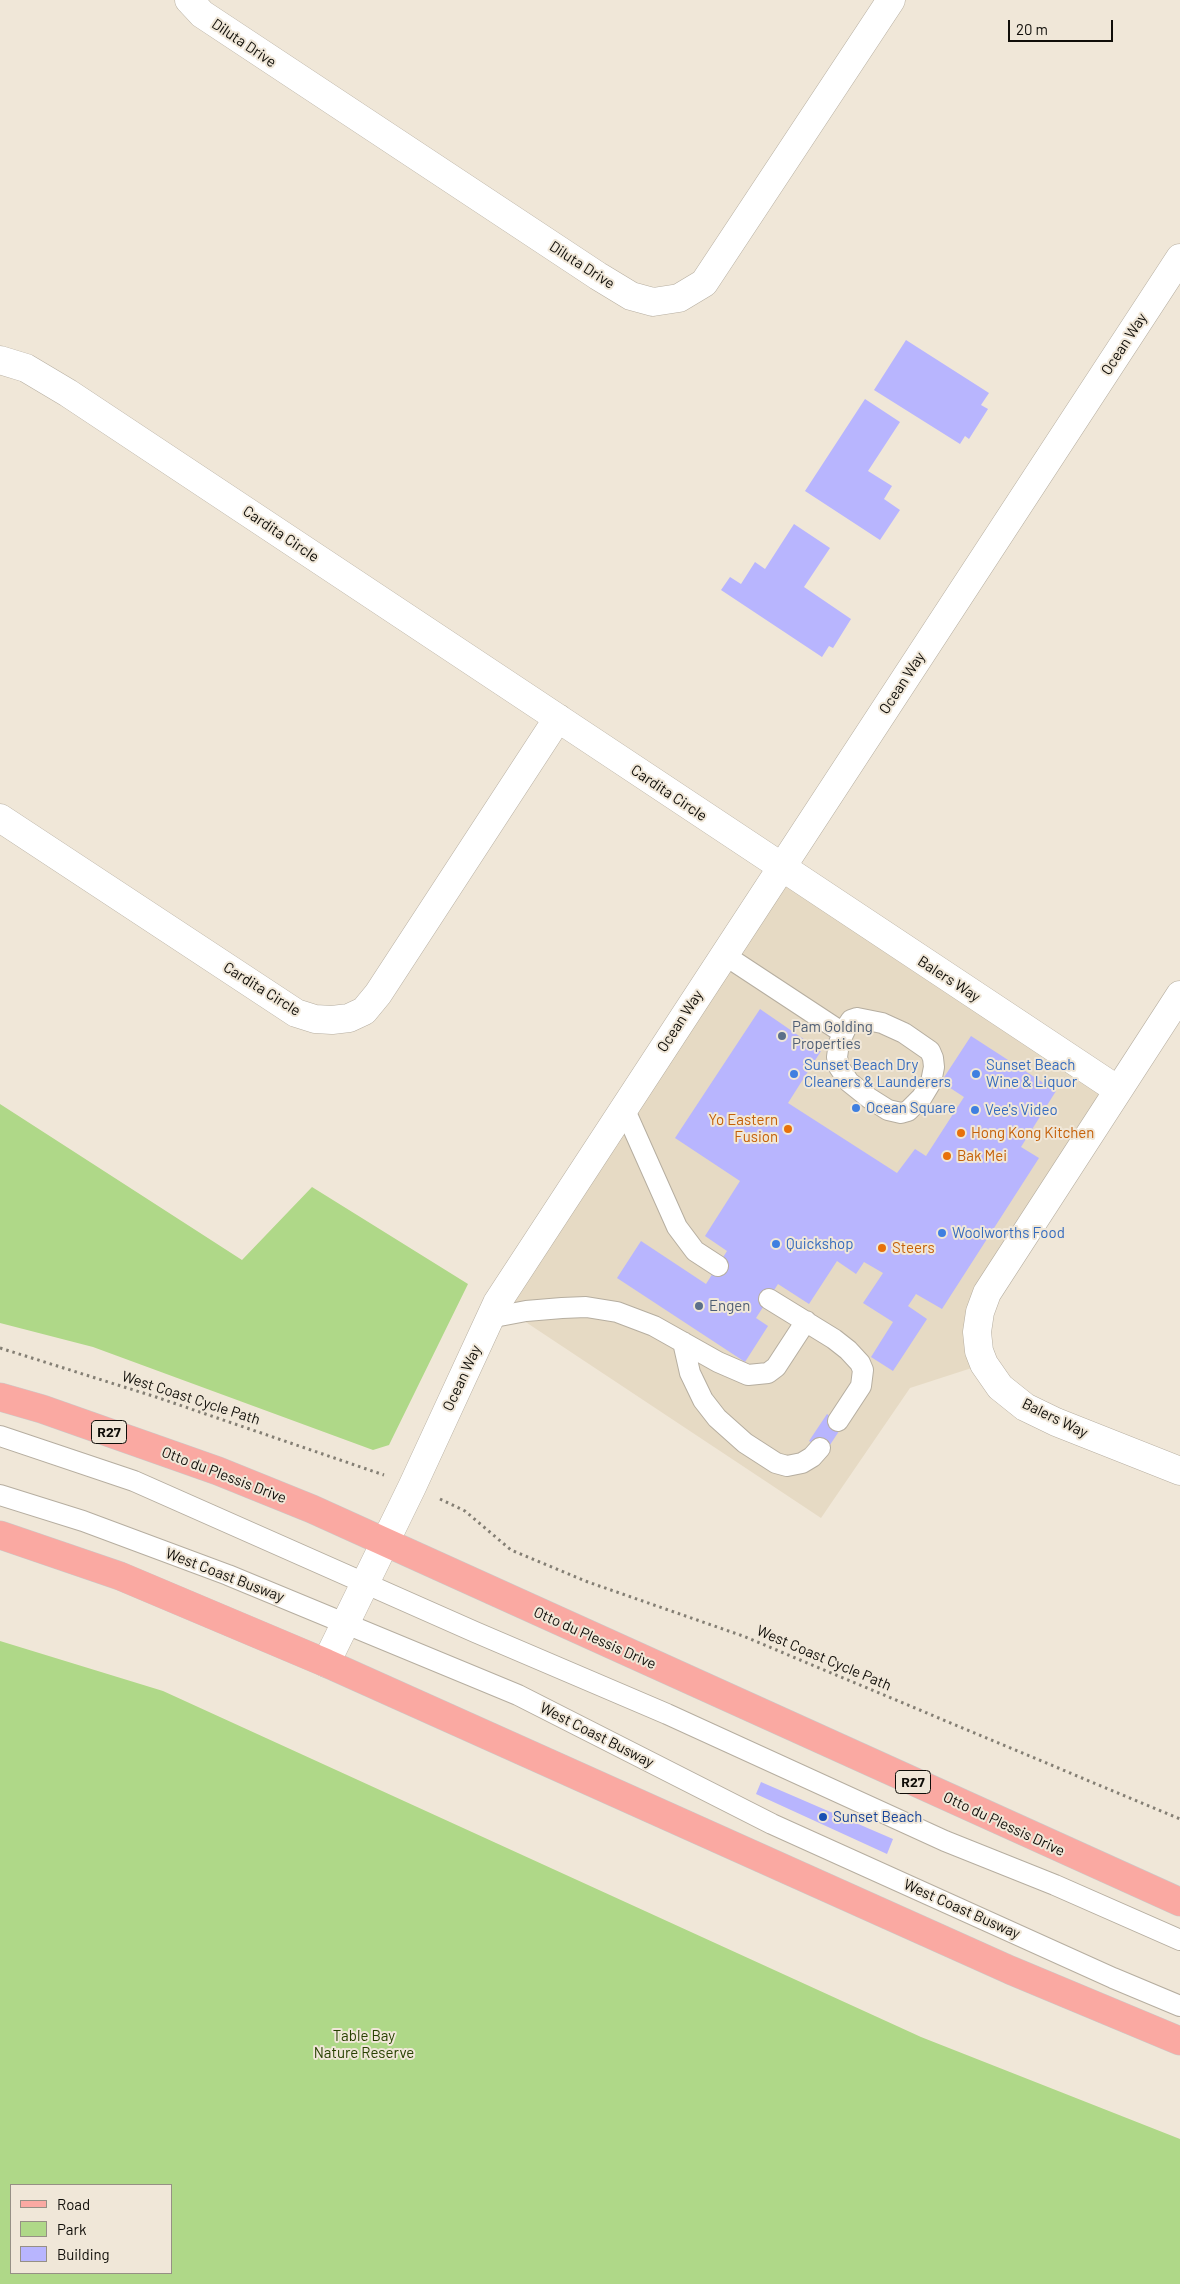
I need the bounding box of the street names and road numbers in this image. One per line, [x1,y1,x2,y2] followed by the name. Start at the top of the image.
[208,15,280,71] street label: Diluta Drive
[546,237,618,293] street label: Diluta Drive
[1097,309,1151,379] street label: Ocean Way
[240,502,322,566] street label: Cardita Circle
[875,648,929,718] street label: Ocean Way
[628,761,710,825] street label: Cardita Circle
[914,952,984,1006] street label: Balers Way
[220,958,304,1020] street label: Cardita Circle
[653,986,707,1056] street label: Ocean Way
[439,1342,485,1414] street label: Ocean Way
[119,1367,263,1429] street label: West Coast Cycle Path
[1019,1394,1091,1442] street label: Balers Way
[92,1420,126,1444] road number: R27
[159,1443,289,1507] street label: Otto du Plessis Drive
[163,1544,287,1606] street label: West Coast Busway
[531,1603,659,1673] street label: Otto du Plessis Drive
[754,1621,894,1695] street label: West Coast Cycle Path
[537,1698,657,1772] street label: West Coast Busway
[896,1770,930,1794] road number: R27
[940,1788,1068,1860] street label: Otto du Plessis Drive
[901,1875,1023,1943] street label: West Coast Busway

